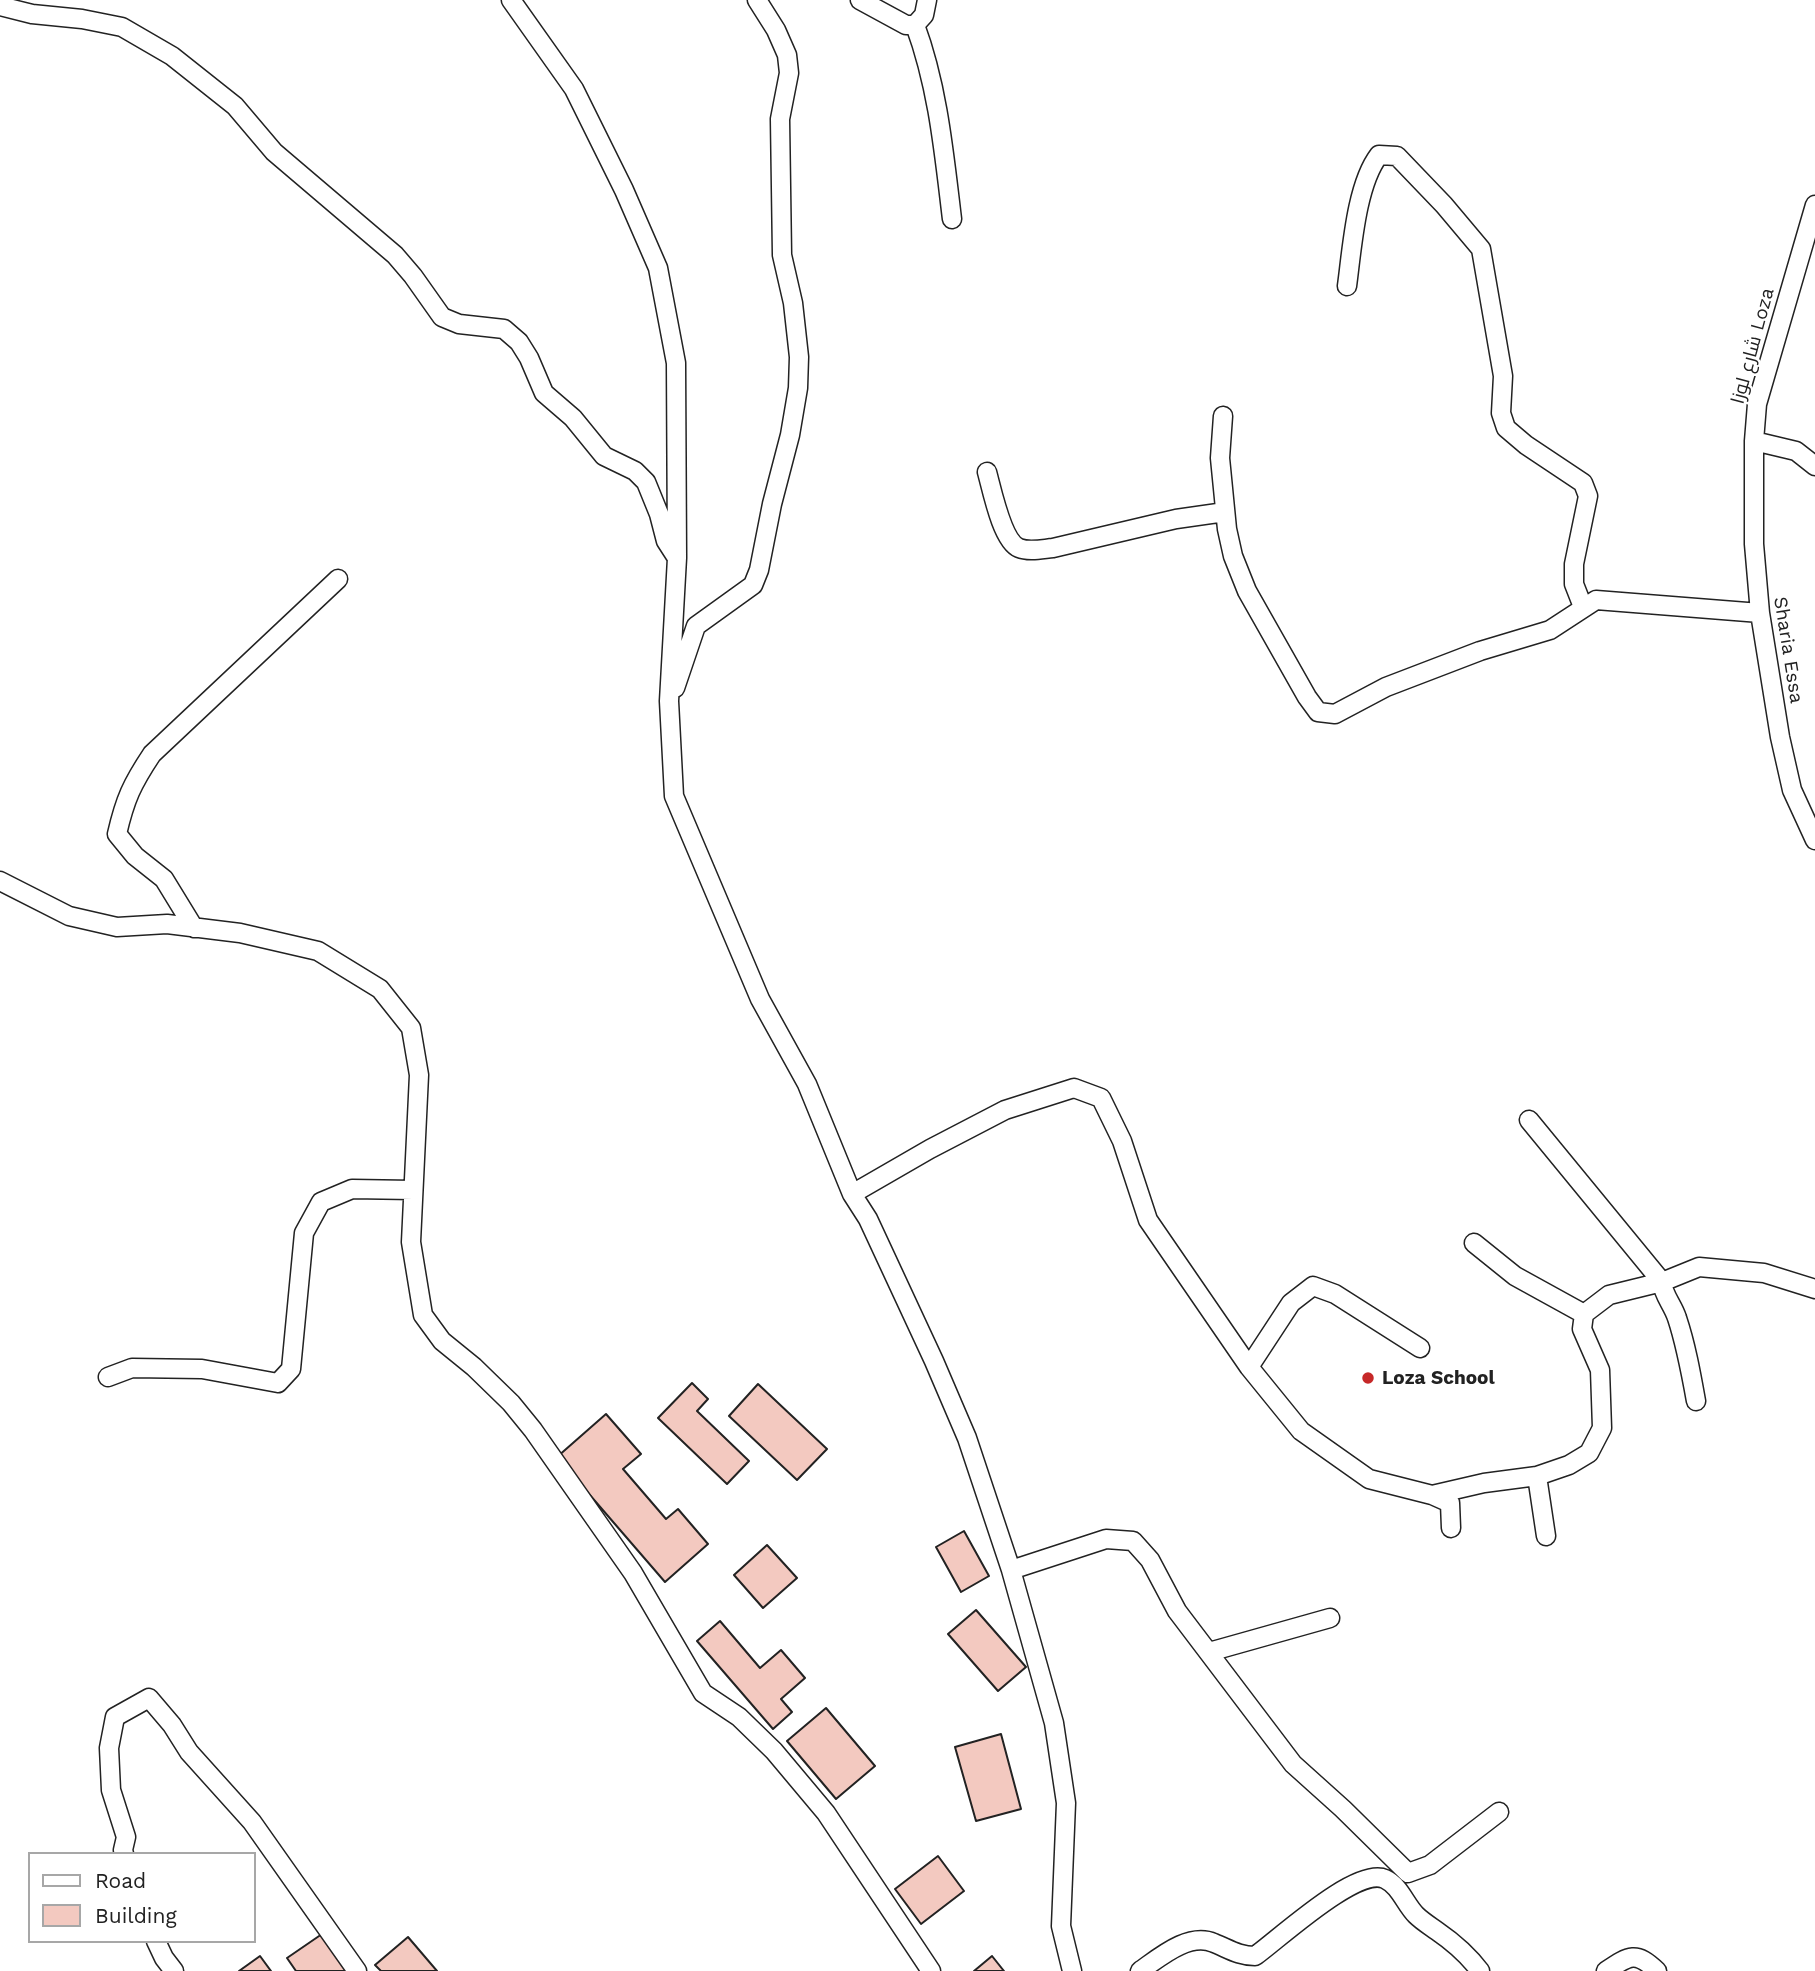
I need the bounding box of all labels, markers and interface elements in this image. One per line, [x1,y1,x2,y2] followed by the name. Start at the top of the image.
[1727,285,1779,407] street label: شارع لوزا Loza
[1768,595,1808,705] street label: Sharia Essa
[1382,1367,1495,1389] place label: Loza School
[1360,1370,1376,1386] marker: Loza School
[28,1852,256,1943] legend
[95,1868,146,1893] text: Road
[95,1903,177,1928] text: Building

